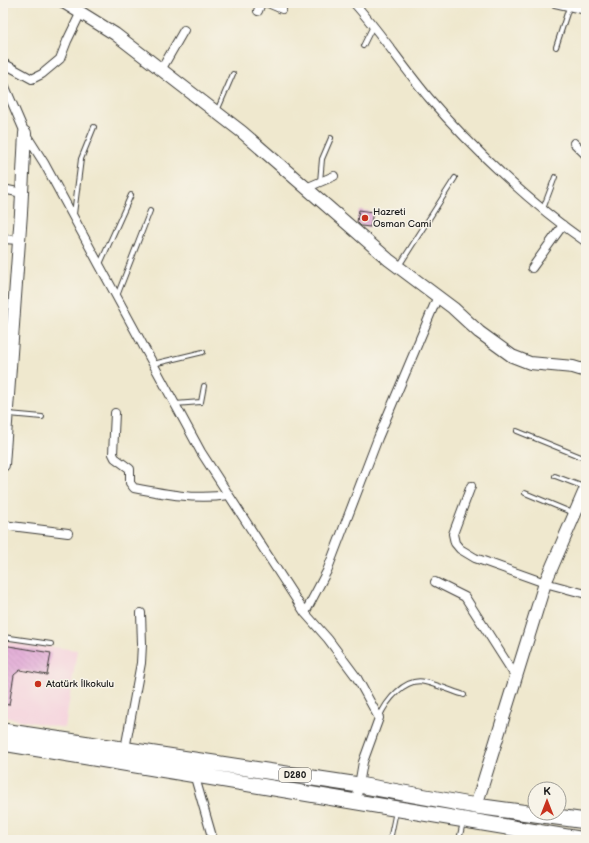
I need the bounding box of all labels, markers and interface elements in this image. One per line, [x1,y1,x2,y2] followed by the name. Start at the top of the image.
[373,206,431,230] place label: Hazreti Osman Cami
[360,213,370,223] marker: Hazreti Osman Cami
[46,678,114,690] place label: Atatürk İlkokulu
[33,679,43,689] marker: Atatürk İlkokulu
[279,768,311,782] road number: D280
[527,781,567,821] north arrow
[543,785,551,798] text: K

